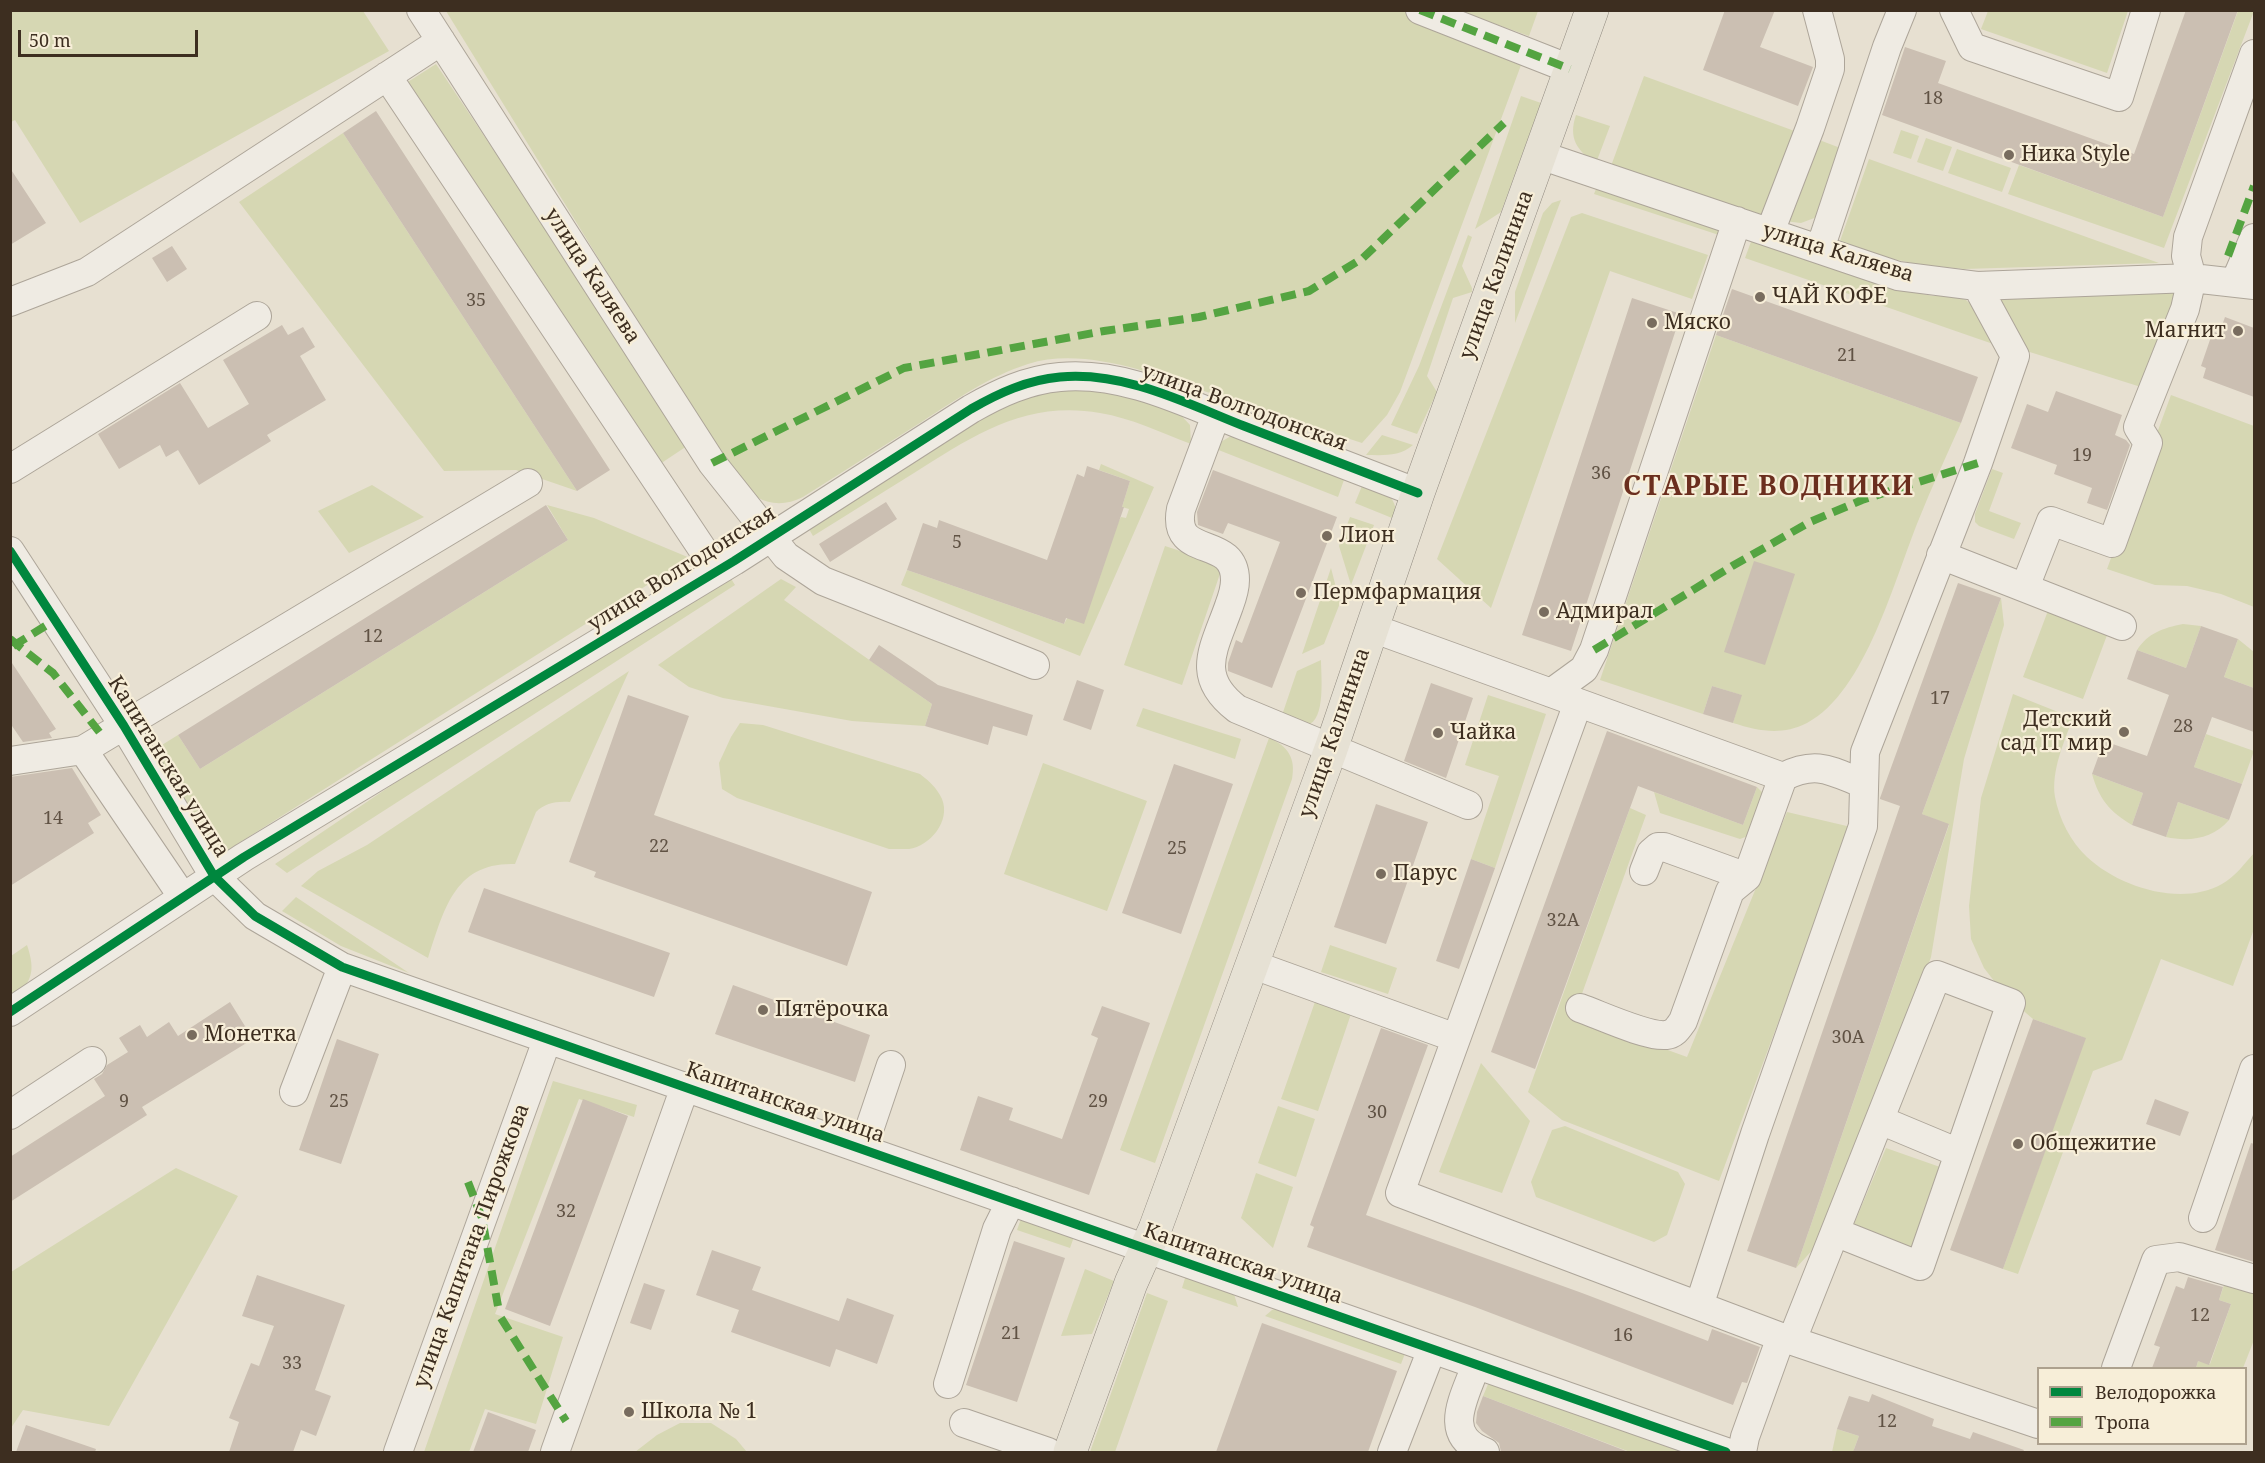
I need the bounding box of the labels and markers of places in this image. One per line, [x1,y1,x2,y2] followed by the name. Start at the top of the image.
[2021,142,2130,168] place label: Ника Style
[2002,148,2016,162] marker: Ника Style
[1772,284,1887,310] place label: ЧАЙ КОФЕ
[1753,290,1767,304] marker: ЧАЙ КОФЕ
[1664,310,1731,336] place label: Мяско
[1645,316,1659,330] marker: Мяско
[2145,318,2226,344] place label: Магнит
[2231,324,2245,338] marker: Магнит
[1339,523,1395,549] place label: Лион
[1320,529,1334,543] marker: Лион
[1313,580,1481,606] place label: Пермфармация
[1294,586,1308,600] marker: Пермфармация
[1556,599,1653,625] place label: Адмирал
[1537,605,1551,619] marker: Адмирал
[2000,707,2112,757] place label: Детский сад IT мир
[1450,720,1516,746] place label: Чайка
[2117,725,2131,739] marker: Детский сад IT мир
[1431,726,1445,740] marker: Чайка
[1393,861,1457,887] place label: Парус
[1374,867,1388,881] marker: Парус
[775,997,889,1023] place label: Пятёрочка
[756,1003,770,1017] marker: Пятёрочка
[204,1022,297,1048] place label: Монетка
[185,1028,199,1042] marker: Монетка
[2030,1131,2156,1157] place label: Общежитие
[2011,1137,2025,1151] marker: Общежитие
[641,1399,757,1425] place label: Школа № 1
[622,1405,636,1419] marker: Школа № 1

